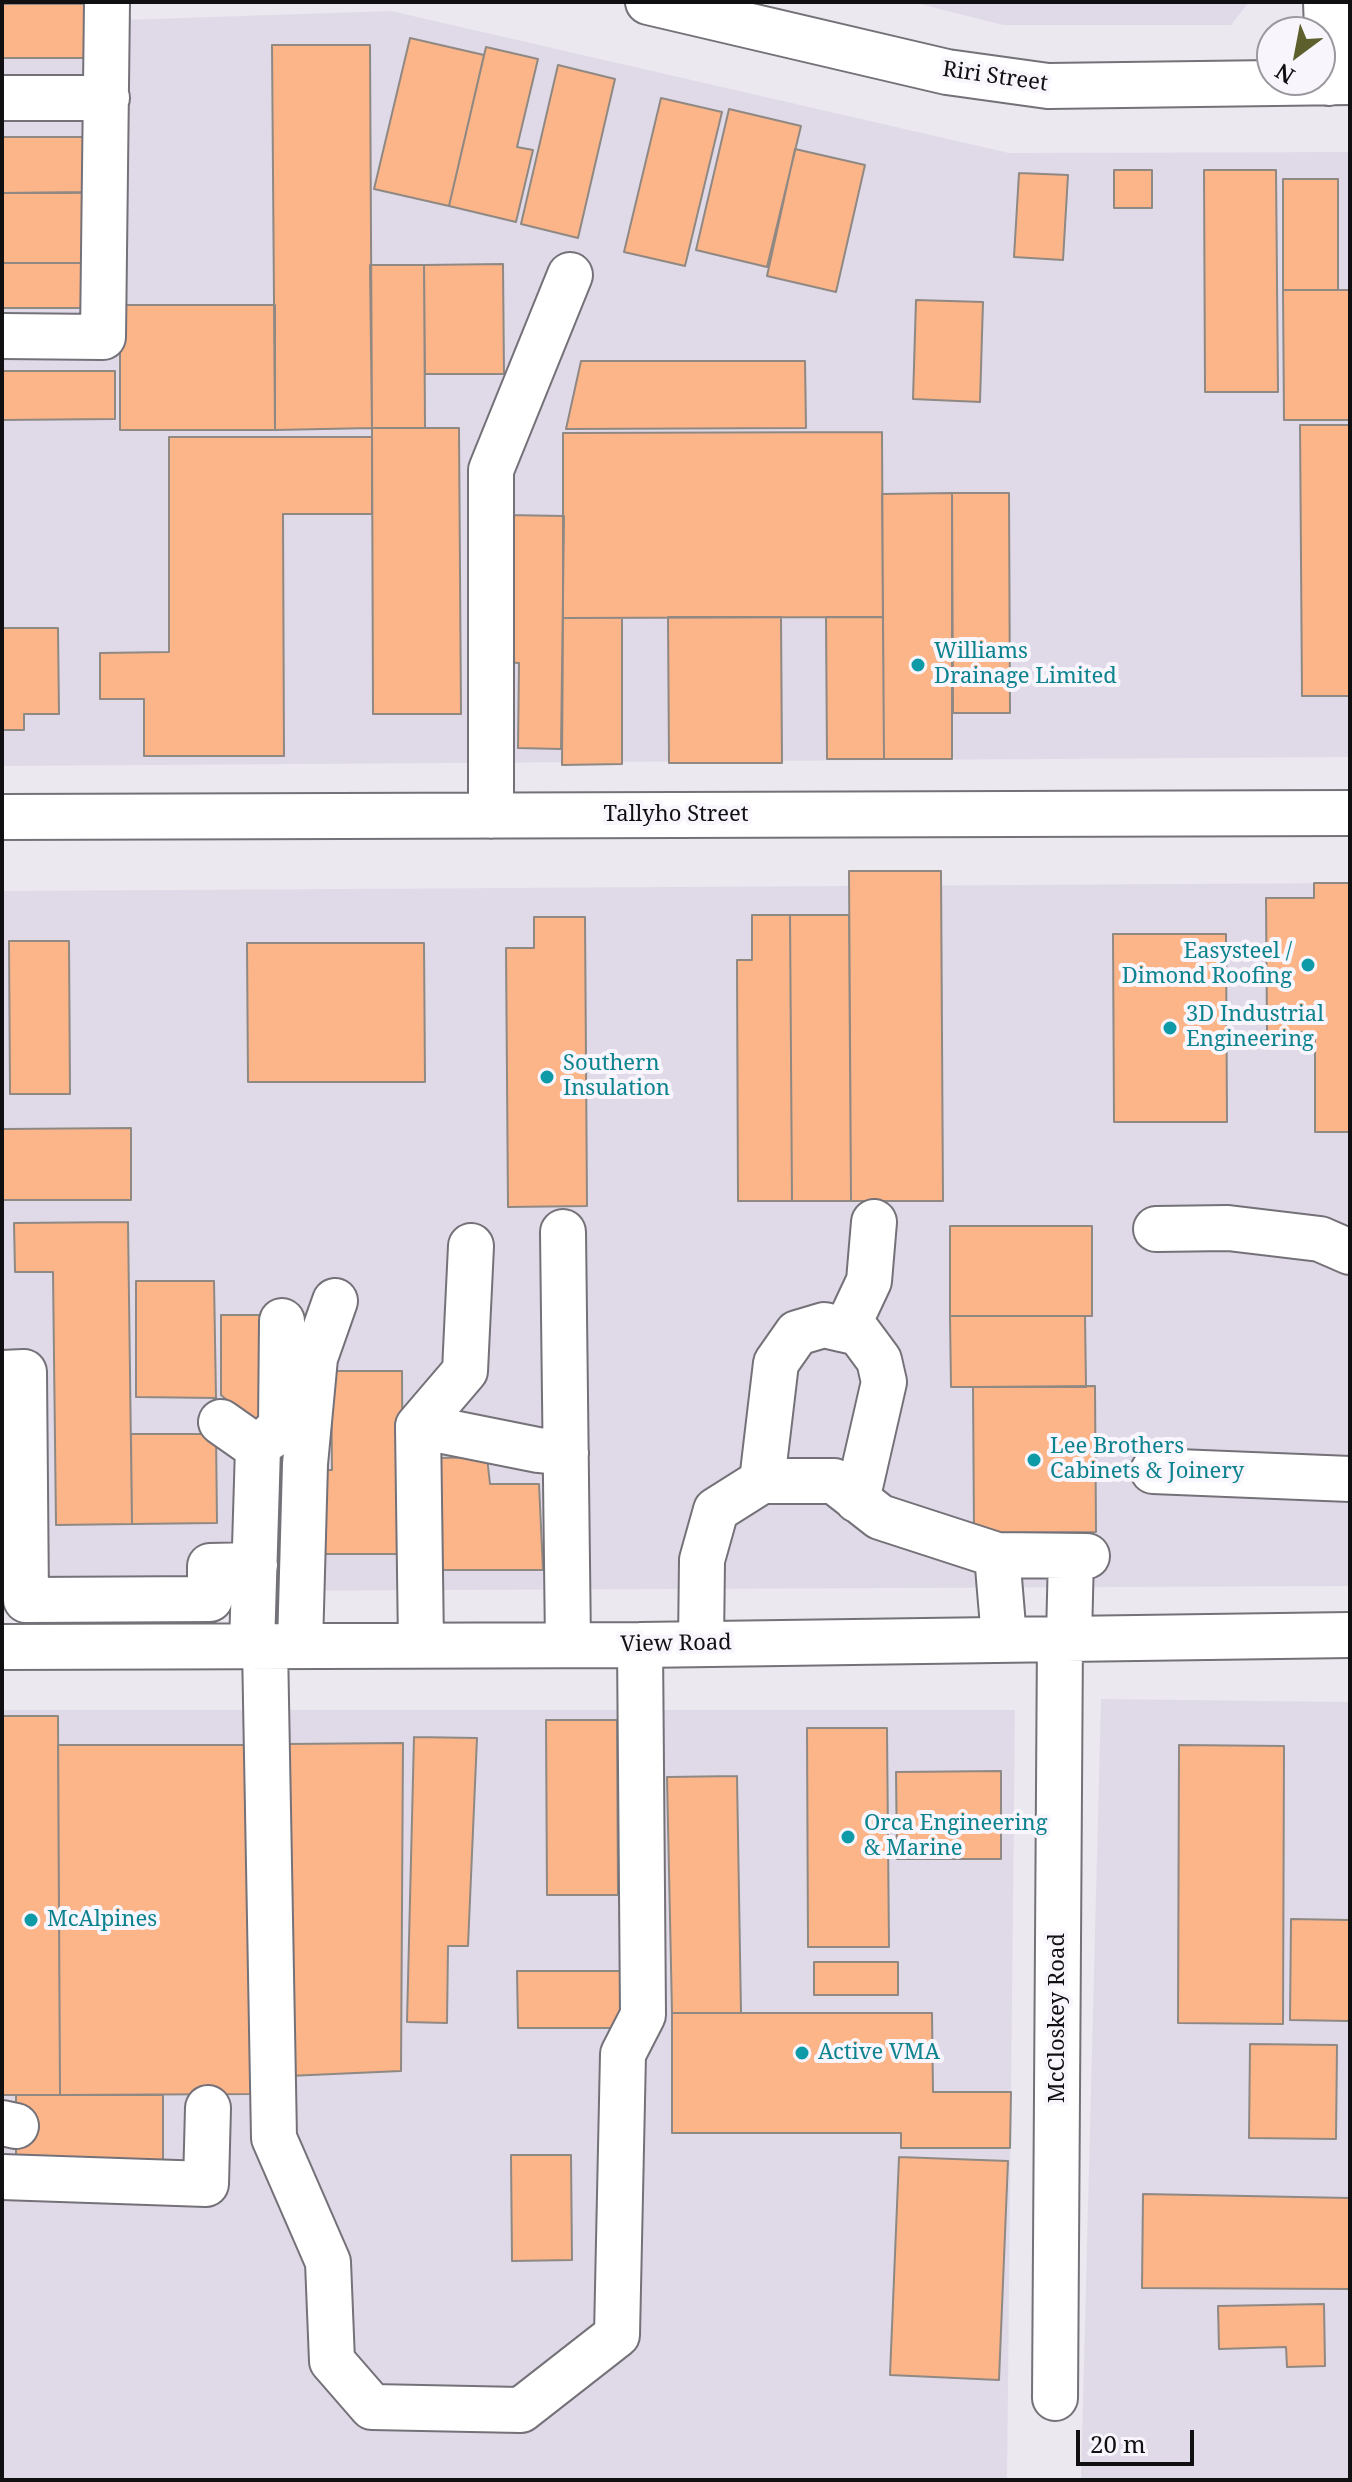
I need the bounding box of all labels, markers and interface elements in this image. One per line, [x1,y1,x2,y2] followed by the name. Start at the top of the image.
[1256,16,1336,96] north arrow
[941,57,1049,97] street label: Riri Street
[1269,57,1300,92] text: N
[934,639,1117,690] place label: Williams Drainage Limited
[909,656,927,674] marker: Williams Drainage Limited
[603,802,749,828] street label: Tallyho Street
[1122,939,1292,990] place label: Easysteel / Dimond Roofing
[1299,956,1317,974] marker: Easysteel / Dimond Roofing
[1186,1002,1324,1054] place label: 3D Industrial Engineering
[1161,1019,1179,1037] marker: 3D Industrial Engineering
[563,1051,670,1102] place label: Southern Insulation
[538,1068,556,1086] marker: Southern Insulation
[1050,1434,1244,1486] place label: Lee Brothers Cabinets & Joinery
[1025,1451,1043,1469] marker: Lee Brothers Cabinets & Joinery
[620,1630,732,1658] street label: View Road
[864,1811,1048,1862] place label: Orca Engineering & Marine
[839,1828,857,1846] marker: Orca Engineering & Marine
[47,1907,157,1933] place label: McAlpines
[22,1911,40,1929] marker: McAlpines
[1045,1933,1071,2103] street label: McCloskey Road
[818,2040,940,2066] place label: Active VMA
[793,2044,811,2062] marker: Active VMA
[1080,2414,1198,2464] scale bar
[1090,2427,1146,2460] text: 20 m

